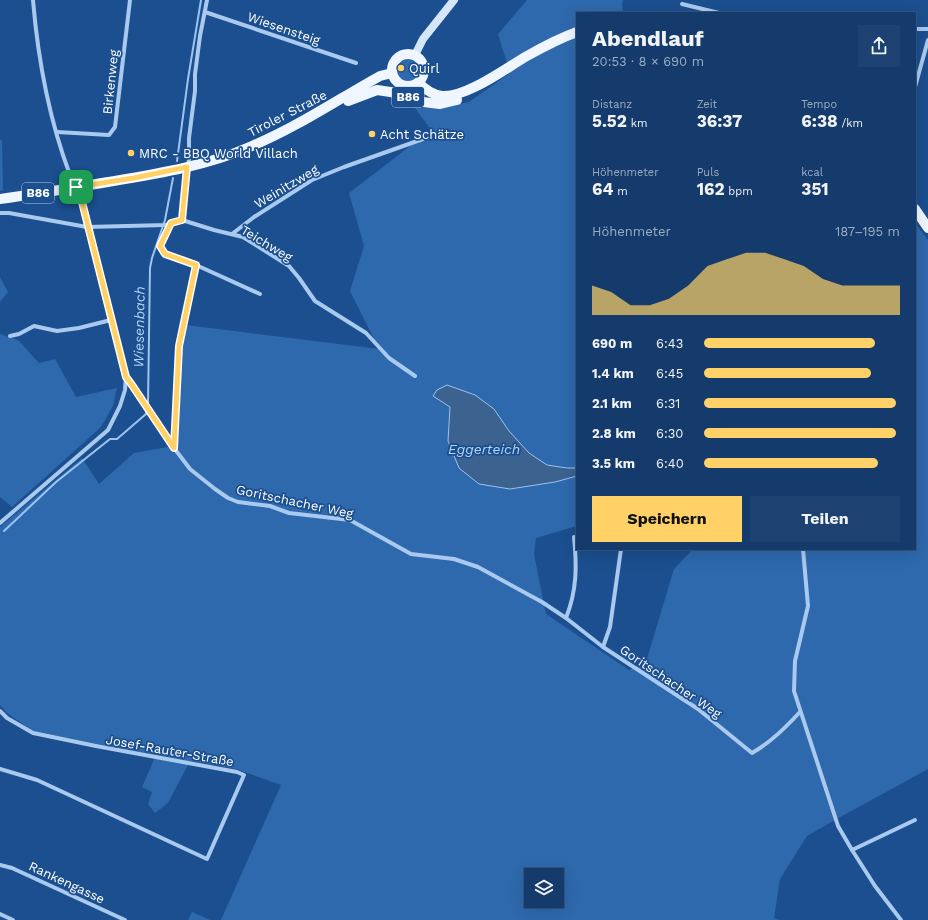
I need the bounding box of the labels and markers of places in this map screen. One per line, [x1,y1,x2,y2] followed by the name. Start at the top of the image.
[409,61,440,76] place label: Quirl
[396,63,406,73] marker: Quirl
[380,127,464,142] place label: Acht Schätze
[367,129,377,139] marker: Acht Schätze
[139,146,298,161] place label: MRC - BBQ World Villach
[126,148,136,158] marker: MRC - BBQ World Villach
[59,170,93,204] pin

